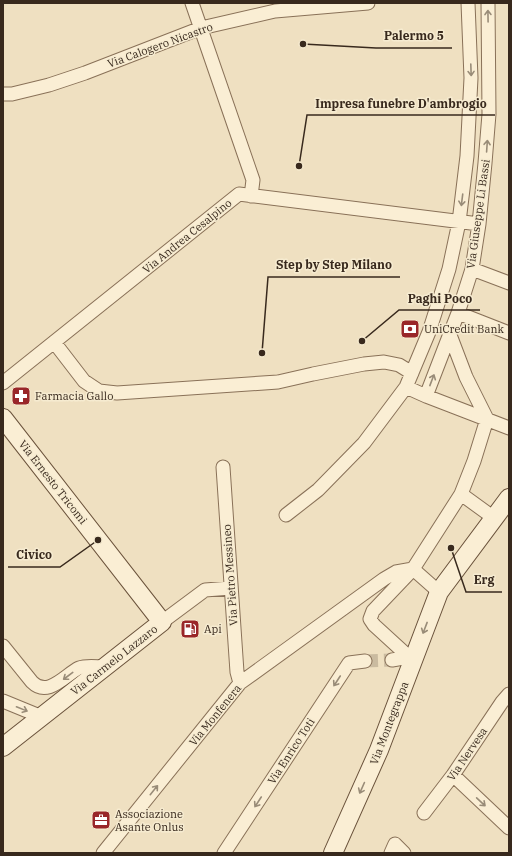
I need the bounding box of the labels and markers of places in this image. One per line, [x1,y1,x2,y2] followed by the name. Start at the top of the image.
[376,24,452,48] callout: Palermo 5
[307,91,495,115] callout: Impresa funebre D'ambrogio
[268,253,400,277] callout: Step by Step Milano
[399,286,480,310] callout: Paghi Poco
[399,318,421,340] bank icon: UniCredit Bank
[424,322,504,336] place label: UniCredit Bank
[10,385,32,407] pharmacy icon: Farmacia Gallo
[35,389,113,403] place label: Farmacia Gallo
[8,543,60,567] callout: Civico
[466,568,502,592] callout: Erg
[179,618,201,640] fuel station icon: Api
[204,622,222,636] place label: Api
[115,807,184,834] place label: Associazione Asante Onlus
[90,809,112,831] office icon: Associazione Asante Onlus

